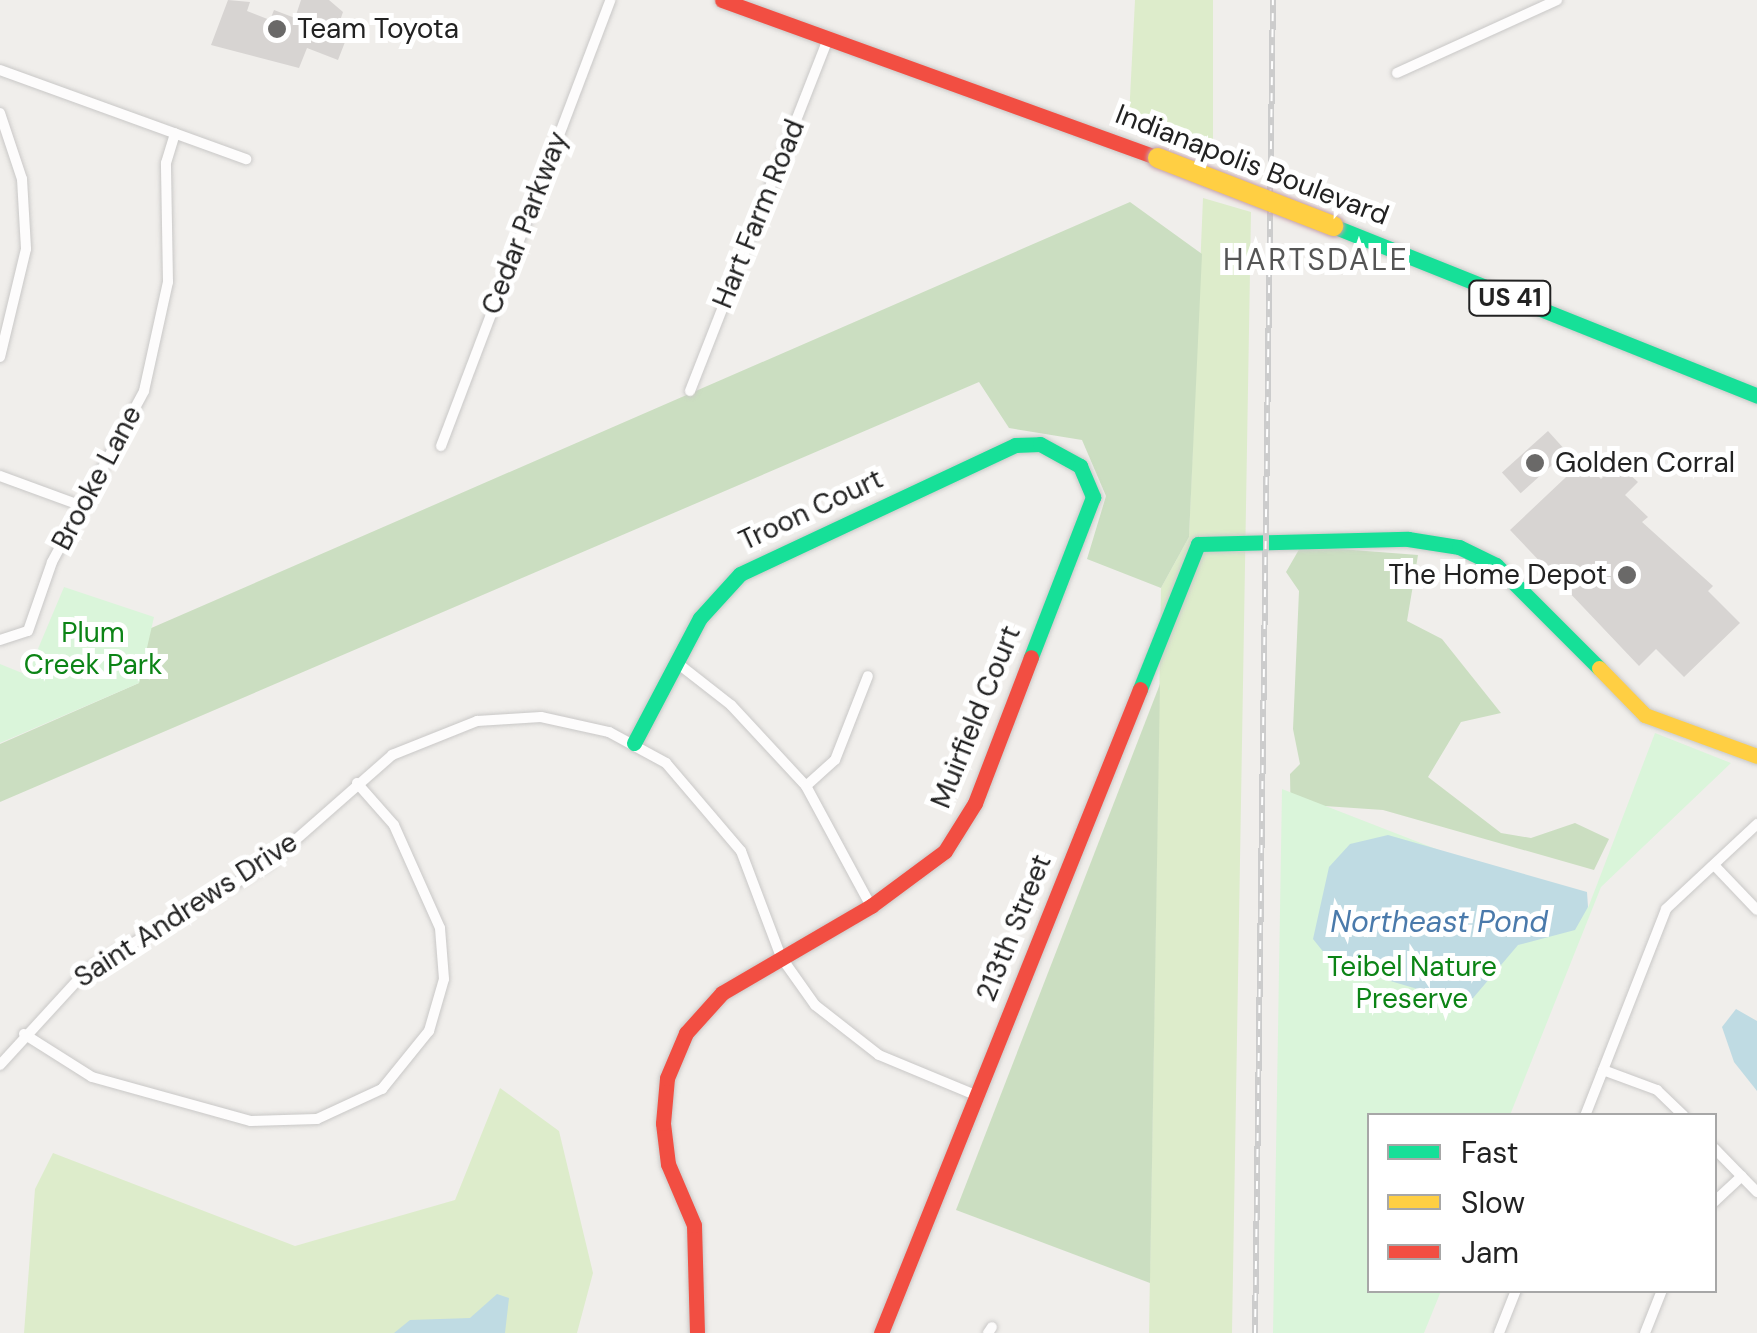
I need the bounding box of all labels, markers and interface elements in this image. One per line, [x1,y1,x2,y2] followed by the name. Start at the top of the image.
[297,12,459,46] place label: Team Toyota
[266,18,288,40] marker: Team Toyota
[1111,97,1393,233] street label: Indianapolis Boulevard
[706,115,812,313] street label: Hart Farm Road
[475,127,575,319] street label: Cedar Parkway
[1223,242,1409,278] district label: HARTSDALE
[1468,278,1552,318] road number: US 41
[45,400,149,556] street label: Brooke Lane
[1555,446,1735,480] place label: Golden Corral
[1524,452,1546,474] marker: Golden Corral
[734,462,888,558] street label: Troon Court
[1388,558,1607,592] place label: The Home Depot
[1616,564,1638,586] marker: The Home Depot
[24,616,162,682] park label: Plum Creek Park
[924,621,1028,813] street label: Muirfield Court
[68,825,304,995] street label: Saint Andrews Drive
[969,850,1059,1006] street label: 213th Street
[1330,904,1548,940] water label: Northeast Pond
[1327,950,1497,1016] park label: Teibel Nature Preserve
[1367,1113,1717,1293] legend
[1461,1133,1519,1172] text: Fast
[1461,1183,1525,1222] text: Slow
[1461,1233,1519,1272] text: Jam

